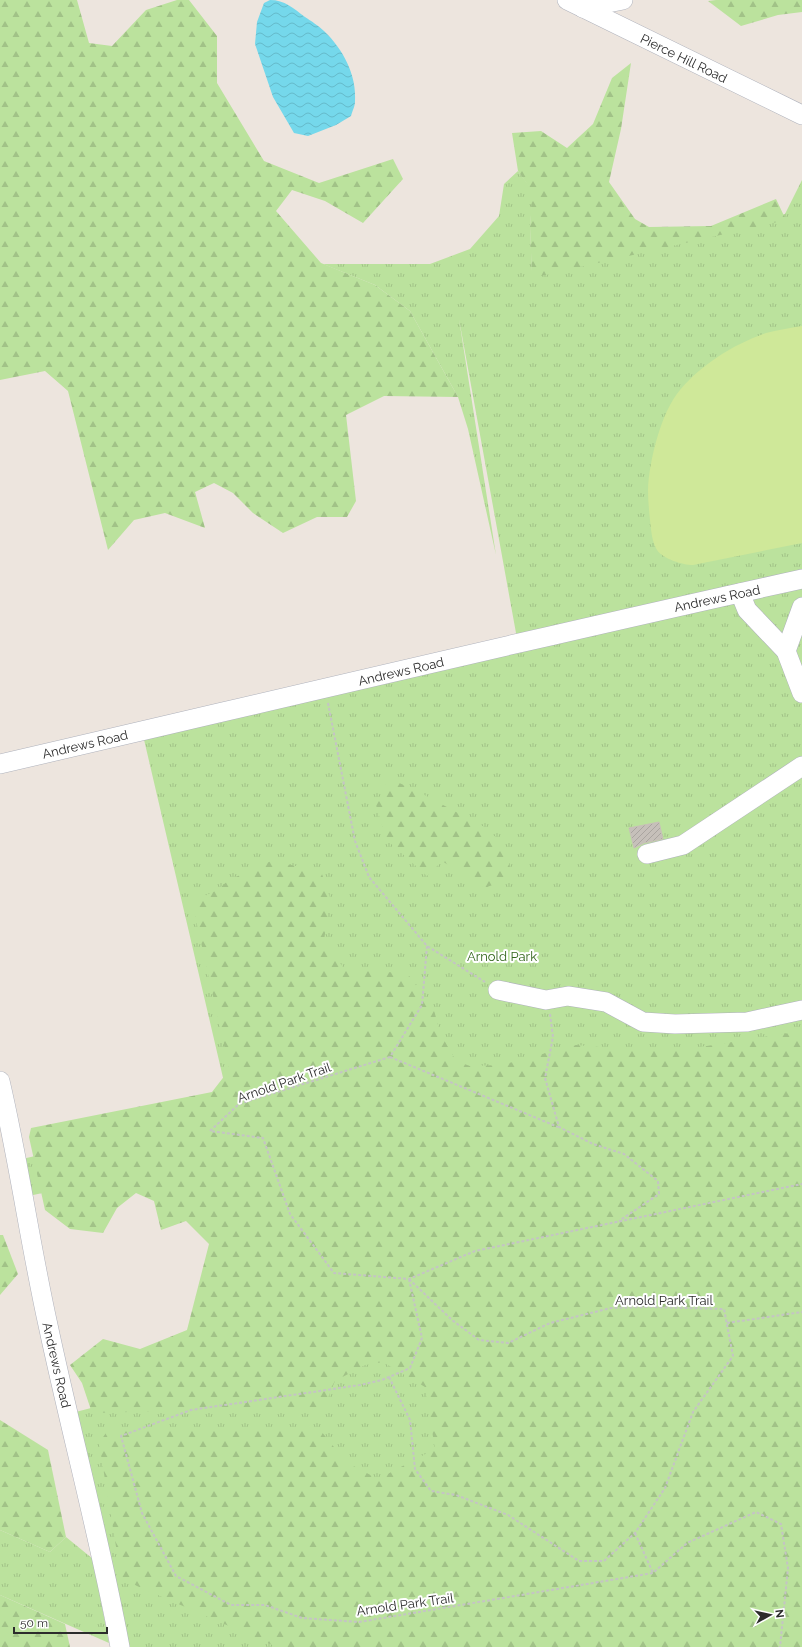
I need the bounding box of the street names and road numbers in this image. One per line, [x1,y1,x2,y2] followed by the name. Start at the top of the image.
[638,31,730,86] street label: Pierce Hill Road
[673,582,761,615] street label: Andrews Road
[357,654,445,689] street label: Andrews Road
[41,727,129,762] street label: Andrews Road
[235,1059,333,1105] street label: Arnold Park Trail
[615,1293,713,1308] street label: Arnold Park Trail
[39,1321,74,1409] street label: Andrews Road
[356,1590,455,1619] street label: Arnold Park Trail

